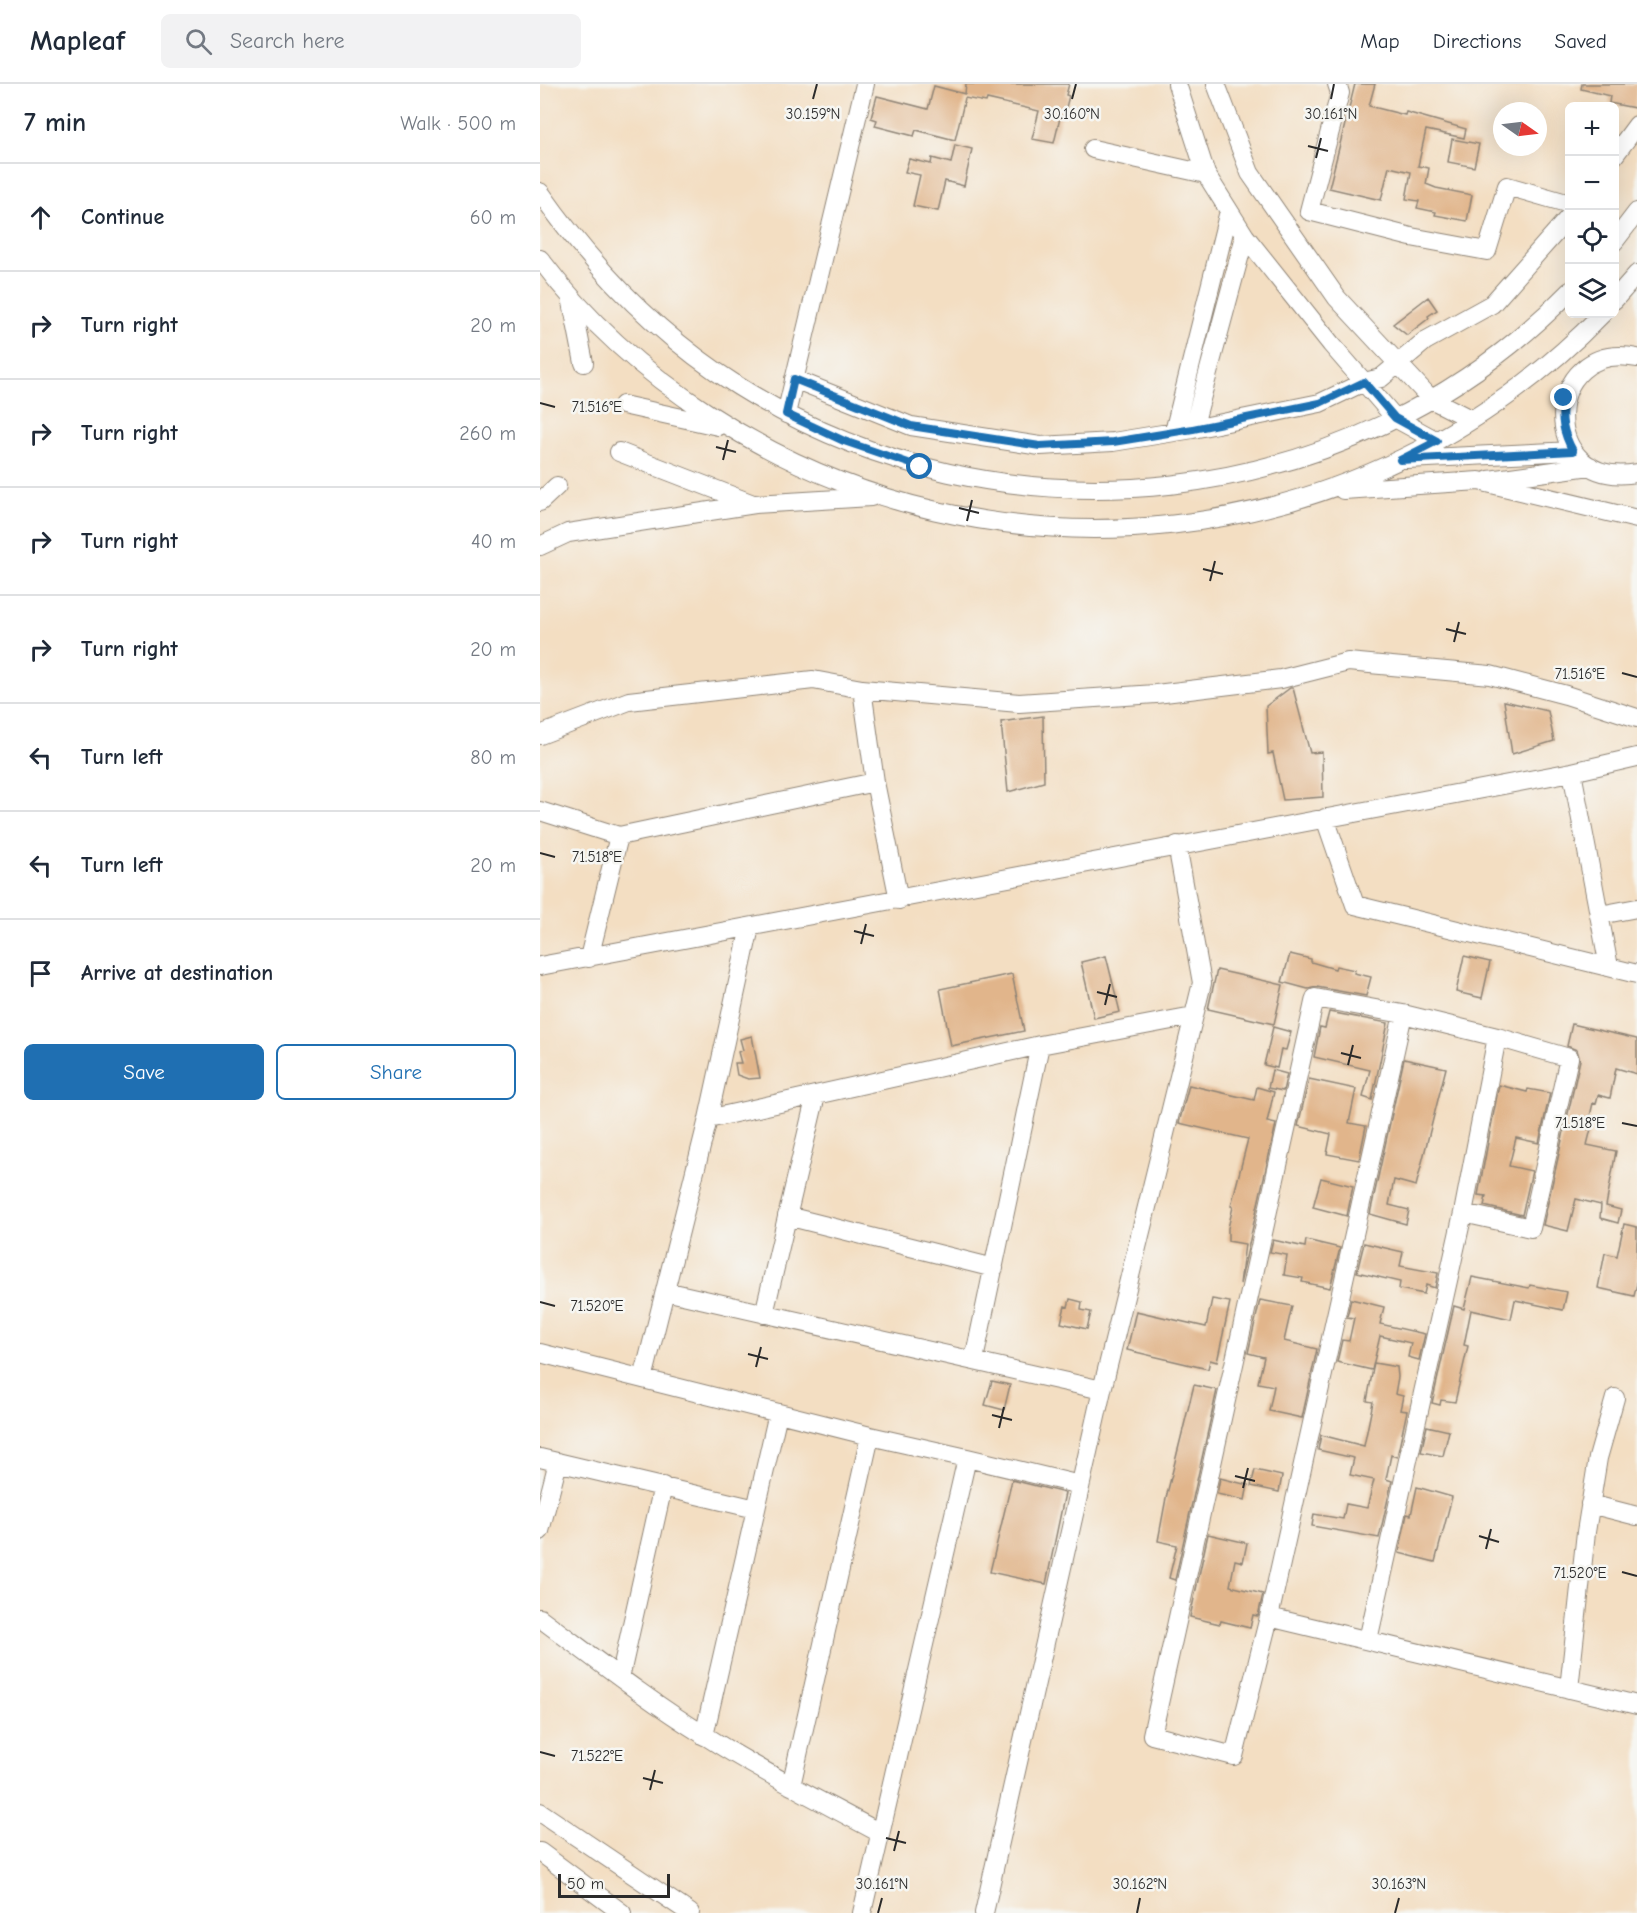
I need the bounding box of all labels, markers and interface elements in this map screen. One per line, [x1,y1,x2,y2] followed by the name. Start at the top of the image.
[161,14,581,68] search box
[30,25,125,57] text: Mapleaf
[182,25,215,58] icon: search
[230,28,344,54] text: Search here
[1360,29,1400,53] text: Map
[1433,29,1522,53] text: Directions
[1555,29,1607,53] text: Saved
[1493,102,1547,156] north arrow
[1565,102,1619,318] map controls
[1565,102,1619,156] button: +
[786,105,840,123] text: 30.159°N
[1044,105,1100,123] text: 30.160°N
[1305,105,1357,123] text: 30.161°N
[24,108,86,138] text: 7 min
[400,112,516,135] text: Walk · 500 m
[1565,156,1619,210] button: −
[24,201,57,234] icon: ahead
[81,204,164,230] text: Continue
[470,206,516,229] text: 60 m
[1565,210,1619,264] button: locate
[1565,264,1619,318] button: layers
[24,309,57,342] icon: right
[81,312,178,338] text: Turn right
[470,314,516,337] text: 20 m
[1550,384,1576,410] route end
[572,398,622,416] text: 71.516°E
[24,417,57,450] icon: right
[81,420,178,446] text: Turn right
[459,422,516,445] text: 260 m
[906,453,932,479] route start
[24,525,57,558] icon: right
[81,528,178,554] text: Turn right
[471,530,516,553] text: 40 m
[24,633,57,666] icon: right
[81,636,178,662] text: Turn right
[470,638,516,661] text: 20 m
[1555,665,1605,683] text: 71.516°E
[24,741,57,774] icon: left
[81,744,163,770] text: Turn left
[470,746,516,769] text: 80 m
[572,848,622,866] text: 71.518°E
[24,849,57,882] icon: left
[81,852,163,878] text: Turn left
[470,854,516,877] text: 20 m
[24,957,57,990] icon: arrive
[81,960,273,986] text: Arrive at destination
[24,1044,264,1100] button: Save
[276,1044,516,1100] button: Share
[1555,1114,1605,1132] text: 71.518°E
[570,1297,624,1315] text: 71.520°E
[1553,1564,1607,1582] text: 71.520°E
[571,1747,623,1765] text: 71.522°E
[558,1871,670,1898] scale bar
[567,1875,604,1893] text: 50 m
[856,1875,908,1893] text: 30.161°N
[1113,1875,1167,1893] text: 30.162°N
[1372,1875,1426,1893] text: 30.163°N

